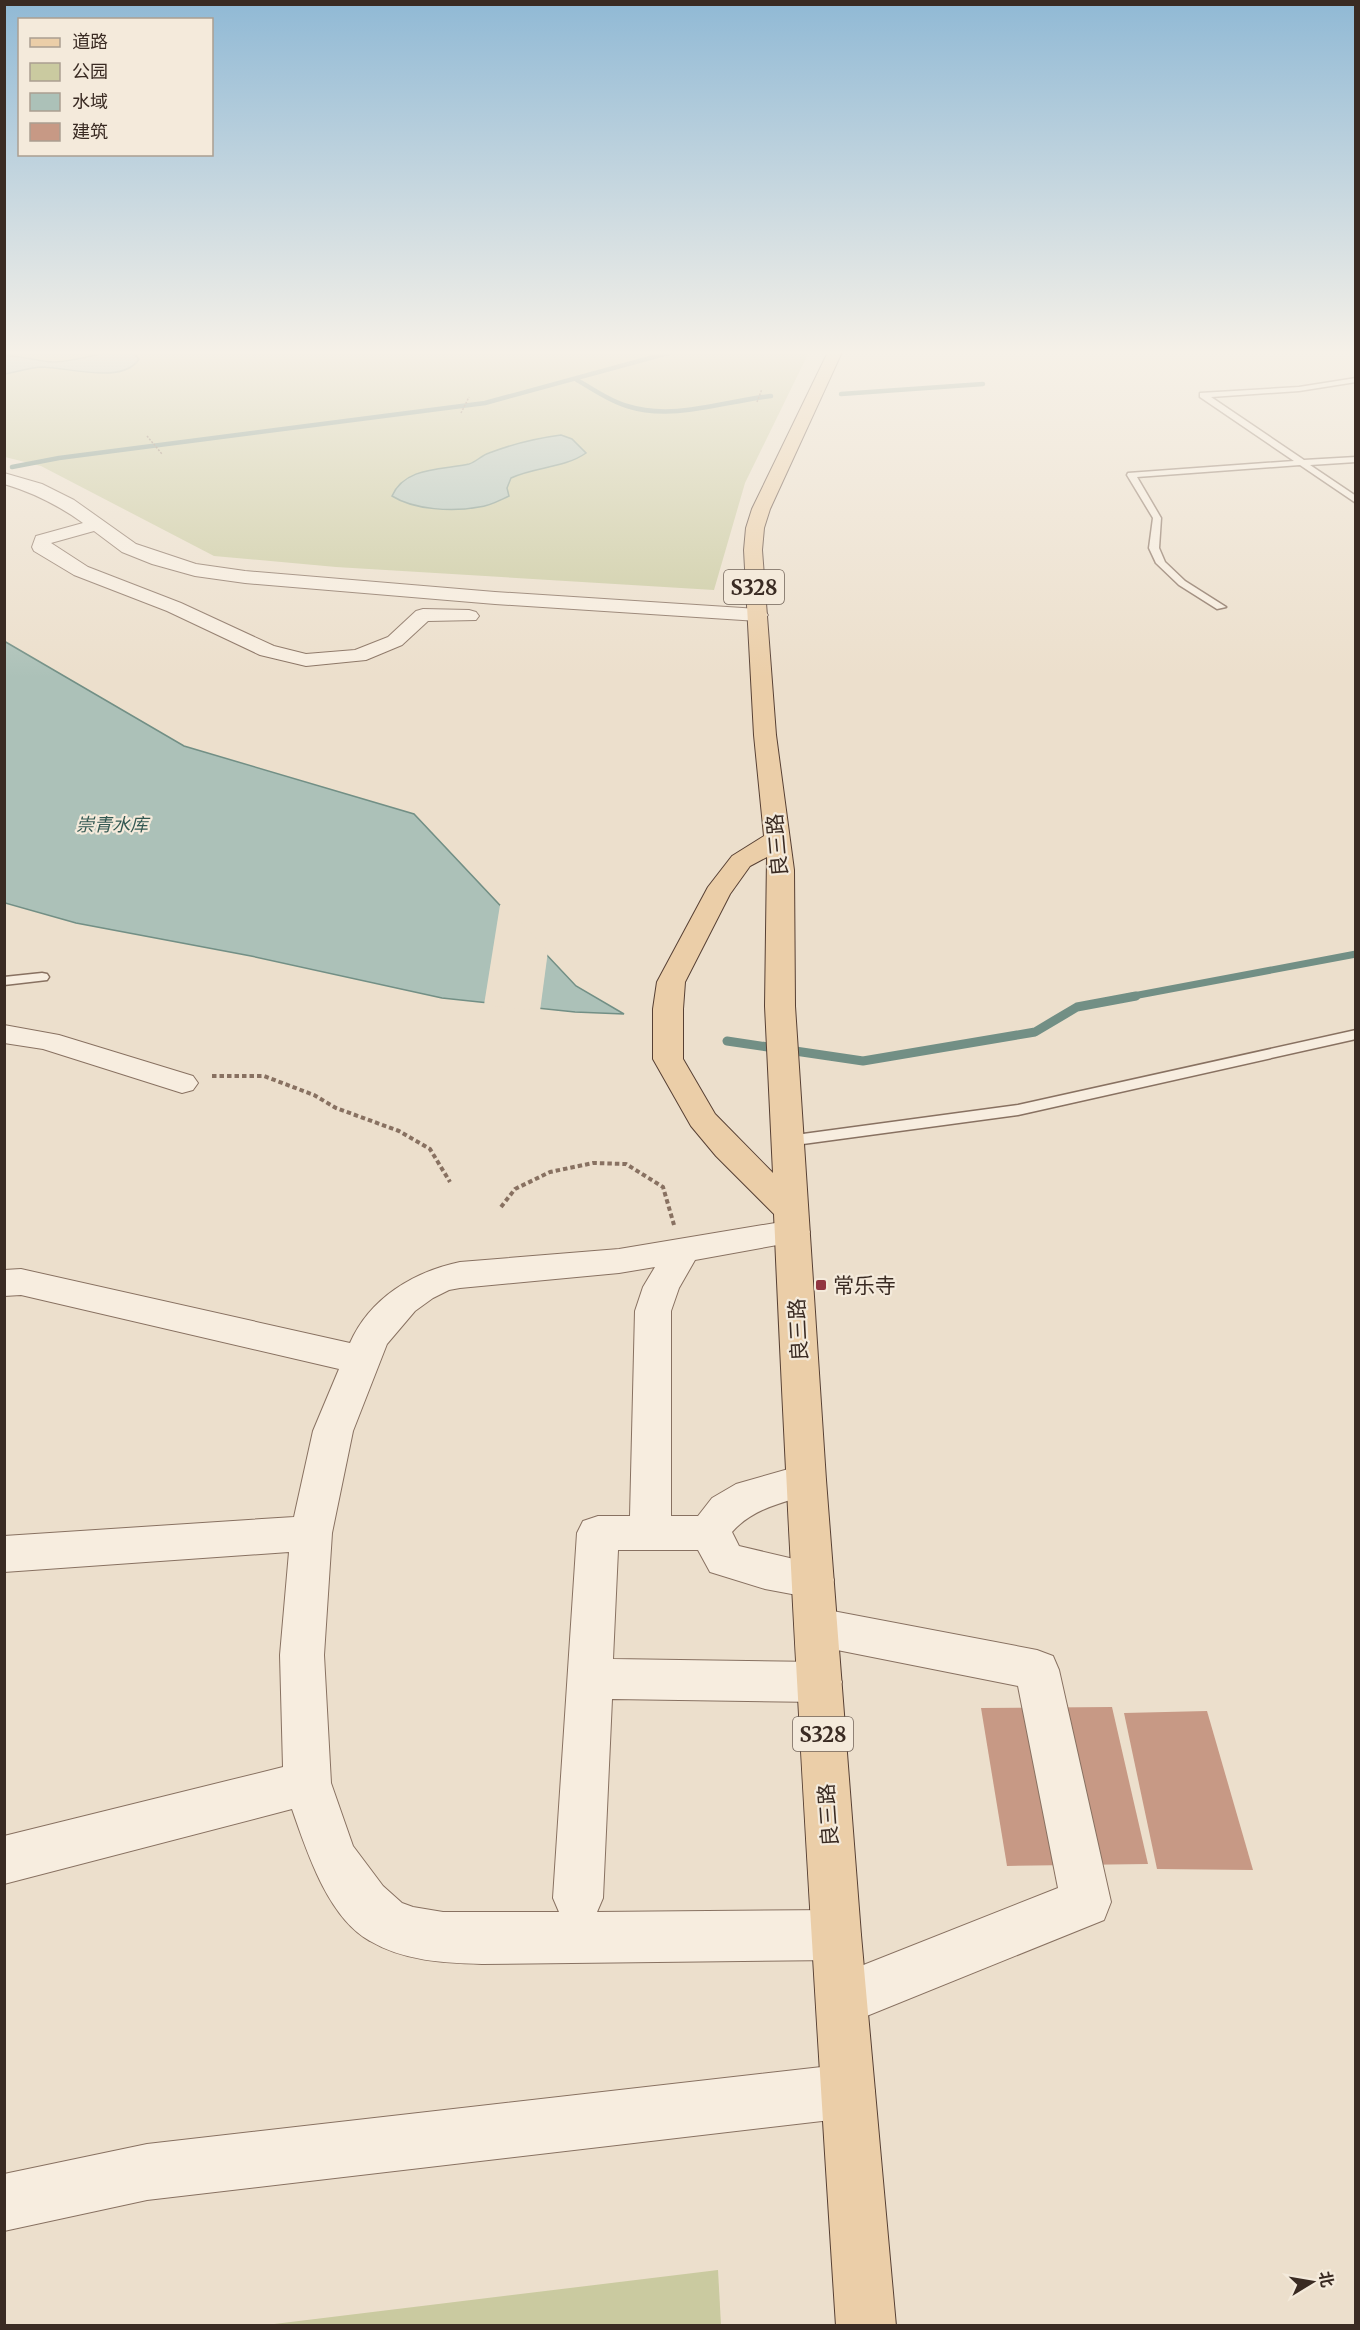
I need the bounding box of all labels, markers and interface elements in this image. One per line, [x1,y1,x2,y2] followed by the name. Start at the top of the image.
[18,18,213,156] legend
[72,30,108,53] text: 道路
[72,60,108,83] text: 公园
[72,90,108,113] text: 水域
[72,120,108,143] text: 建筑
[724,570,784,604] road number: S328
[761,812,793,878] street label: 良三路
[76,813,151,836] water label: 崇青水库
[833,1272,896,1299] place label: 常乐寺
[814,1278,828,1292] marker: 常乐寺
[783,1298,813,1362] street label: 良三路
[793,1717,853,1751] road number: S328
[812,1783,844,1847] street label: 良三路
[1282,2252,1342,2312] north arrow
[1315,2269,1338,2289] text: 北

